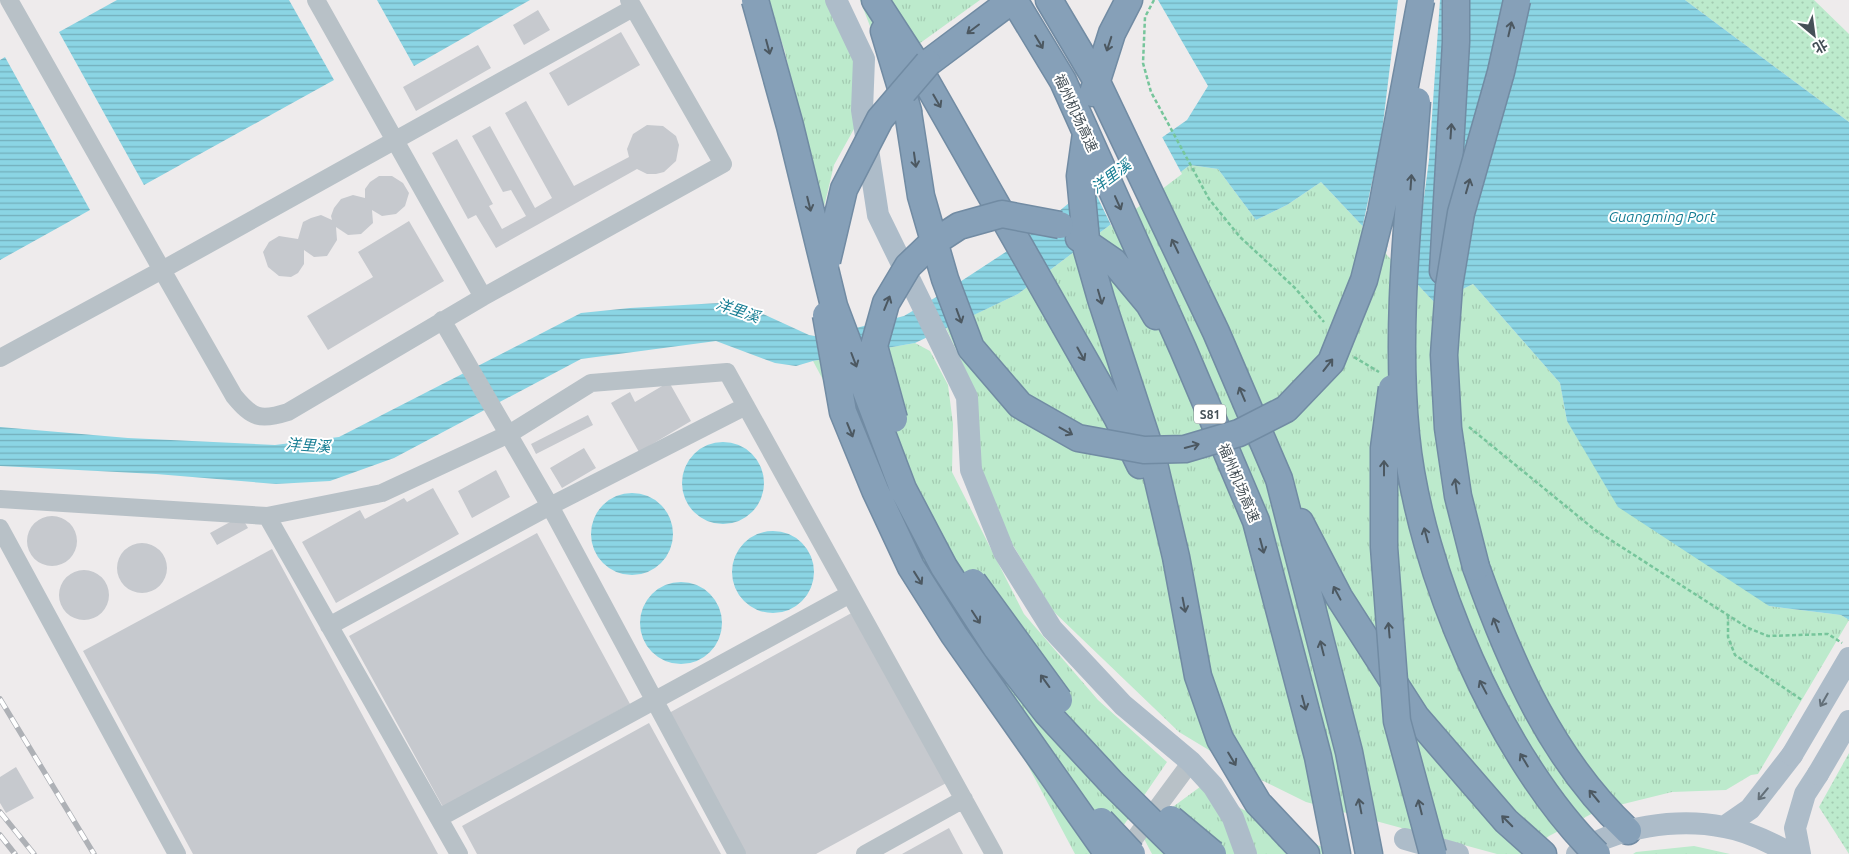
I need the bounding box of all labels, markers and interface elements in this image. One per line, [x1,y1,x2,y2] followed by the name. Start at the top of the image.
[1789,10,1839,60] north arrow
[1506,22,1516,38] one-way arrow
[966,24,980,34] one-way arrow
[1035,34,1045,48] one-way arrow
[1103,36,1113,52] one-way arrow
[1810,36,1830,57] text: 北
[764,39,774,55] one-way arrow
[1051,72,1101,154] street label: 福州机场高速
[933,93,943,108] one-way arrow
[1446,123,1455,139] one-way arrow
[911,152,921,168] one-way arrow
[1088,154,1136,196] water label: 洋里溪
[1407,174,1416,190] one-way arrow
[1464,179,1474,195] one-way arrow
[1113,195,1123,210] one-way arrow
[805,196,814,212] one-way arrow
[1608,208,1716,225] water label: Guangming Port
[1170,239,1179,254] one-way arrow
[1096,288,1106,304] one-way arrow
[714,295,764,326] water label: 洋里溪
[882,296,892,311] one-way arrow
[955,308,964,323] one-way arrow
[1076,346,1086,360] one-way arrow
[850,352,860,367] one-way arrow
[1322,358,1333,371] one-way arrow
[1237,386,1246,401] one-way arrow
[1194,404,1226,424] road number: S81
[846,422,855,437] one-way arrow
[1058,427,1073,436] one-way arrow
[285,435,333,455] water label: 洋里溪
[1184,441,1200,451] one-way arrow
[1215,441,1263,525] street label: 福州机场高速
[1379,460,1389,476] one-way arrow
[1451,478,1461,494] one-way arrow
[1421,527,1430,543] one-way arrow
[1258,538,1268,554] one-way arrow
[913,570,923,584] one-way arrow
[1332,586,1342,601] one-way arrow
[1180,596,1190,612] one-way arrow
[971,609,981,623] one-way arrow
[1491,617,1500,632] one-way arrow
[1385,623,1394,639] one-way arrow
[1317,641,1326,657] one-way arrow
[1040,675,1050,689] one-way arrow
[1478,679,1488,694] one-way arrow
[1819,692,1829,706] one-way arrow
[1300,695,1309,711] one-way arrow
[1227,752,1237,766] one-way arrow
[1519,754,1529,768] one-way arrow
[1757,787,1768,800] one-way arrow
[1588,789,1600,802] one-way arrow
[1354,799,1364,815] one-way arrow
[1415,800,1424,816] one-way arrow
[1501,815,1513,827] one-way arrow

